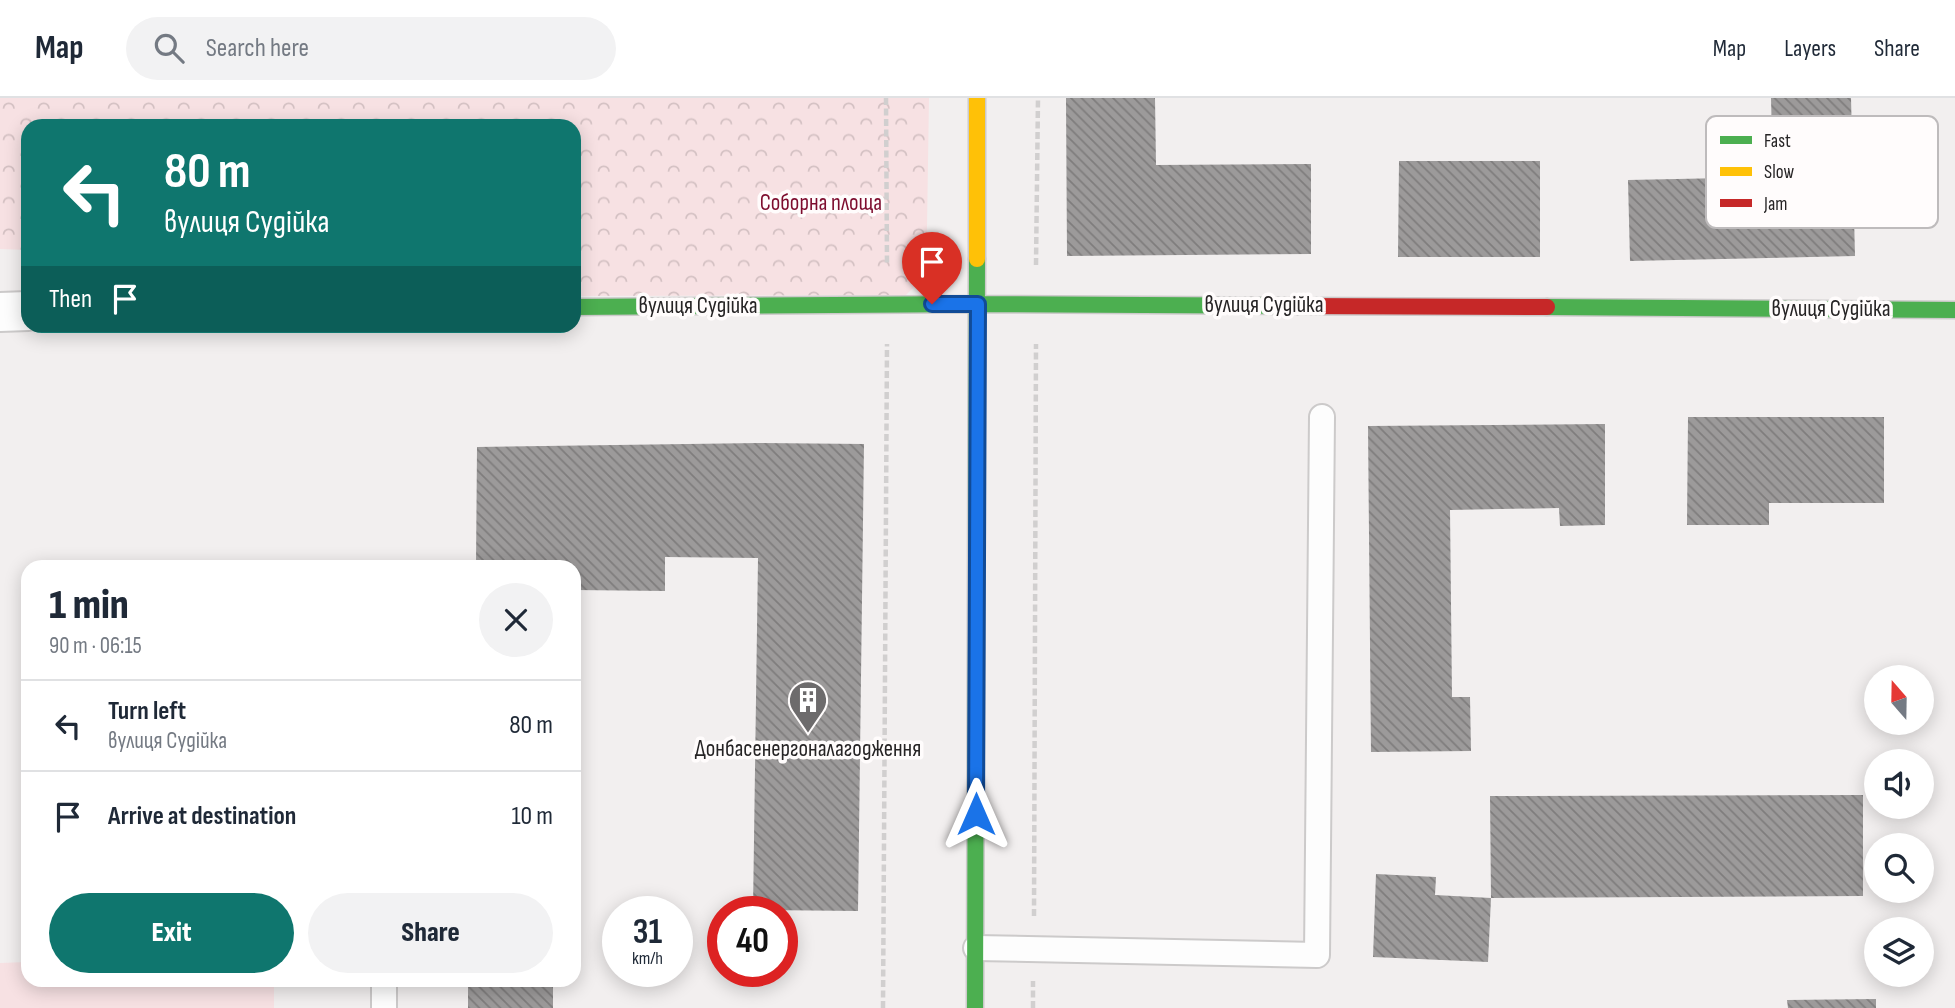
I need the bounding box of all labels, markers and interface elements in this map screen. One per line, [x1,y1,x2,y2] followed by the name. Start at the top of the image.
[126,17,616,80] search box
[35,28,84,68] text: Map
[150,29,188,67] icon: search
[206,33,309,64] text: Search here
[1713,34,1746,63] text: Map
[1784,34,1836,63] text: Layers
[1874,34,1920,63] text: Share
[1706,116,1938,228] legend
[1764,130,1791,153] text: Fast
[164,143,251,202] text: 80 m
[49,147,140,238] icon: left
[1764,161,1794,184] text: Slow
[760,189,882,217] park label: Соборна площа
[1763,193,1787,216] text: Jam
[164,203,330,242] text: вулиця Судійка
[902,232,962,304] pin
[913,243,951,281] icon: arrive
[106,280,144,318] icon: arrive
[49,284,92,315] text: Then
[1204,291,1324,319] street label: вулиця Судійка
[638,292,758,320] street label: вулиця Судійка
[1771,295,1891,323] street label: вулиця Судійка
[49,580,129,631] text: 1 min
[479,583,553,657] button: close
[49,632,142,660] text: 90 m · 06:15
[1864,665,1934,735] north arrow
[1864,665,1934,987] map controls
[787,679,829,734] building icon: Донбасенергоналагодження
[108,696,186,727] text: Turn left
[49,707,87,745] icon: left
[509,710,553,741] text: 80 m
[108,727,227,755] text: вулиця Судійка
[695,735,921,763] place label: Донбасенергоналагодження
[1864,749,1934,819] button: sound
[939,777,1013,851] position arrow
[49,798,87,836] icon: arrive
[108,801,296,832] text: Arrive at destination
[511,801,553,832] text: 10 m
[1864,833,1934,903] button: search
[49,893,294,973] button: Exit
[308,893,553,973] button: Share
[707,896,798,987] speed limit sign: 40
[633,911,662,954] text: 31
[1864,917,1934,987] button: layers
[632,948,663,969] text: km/h

